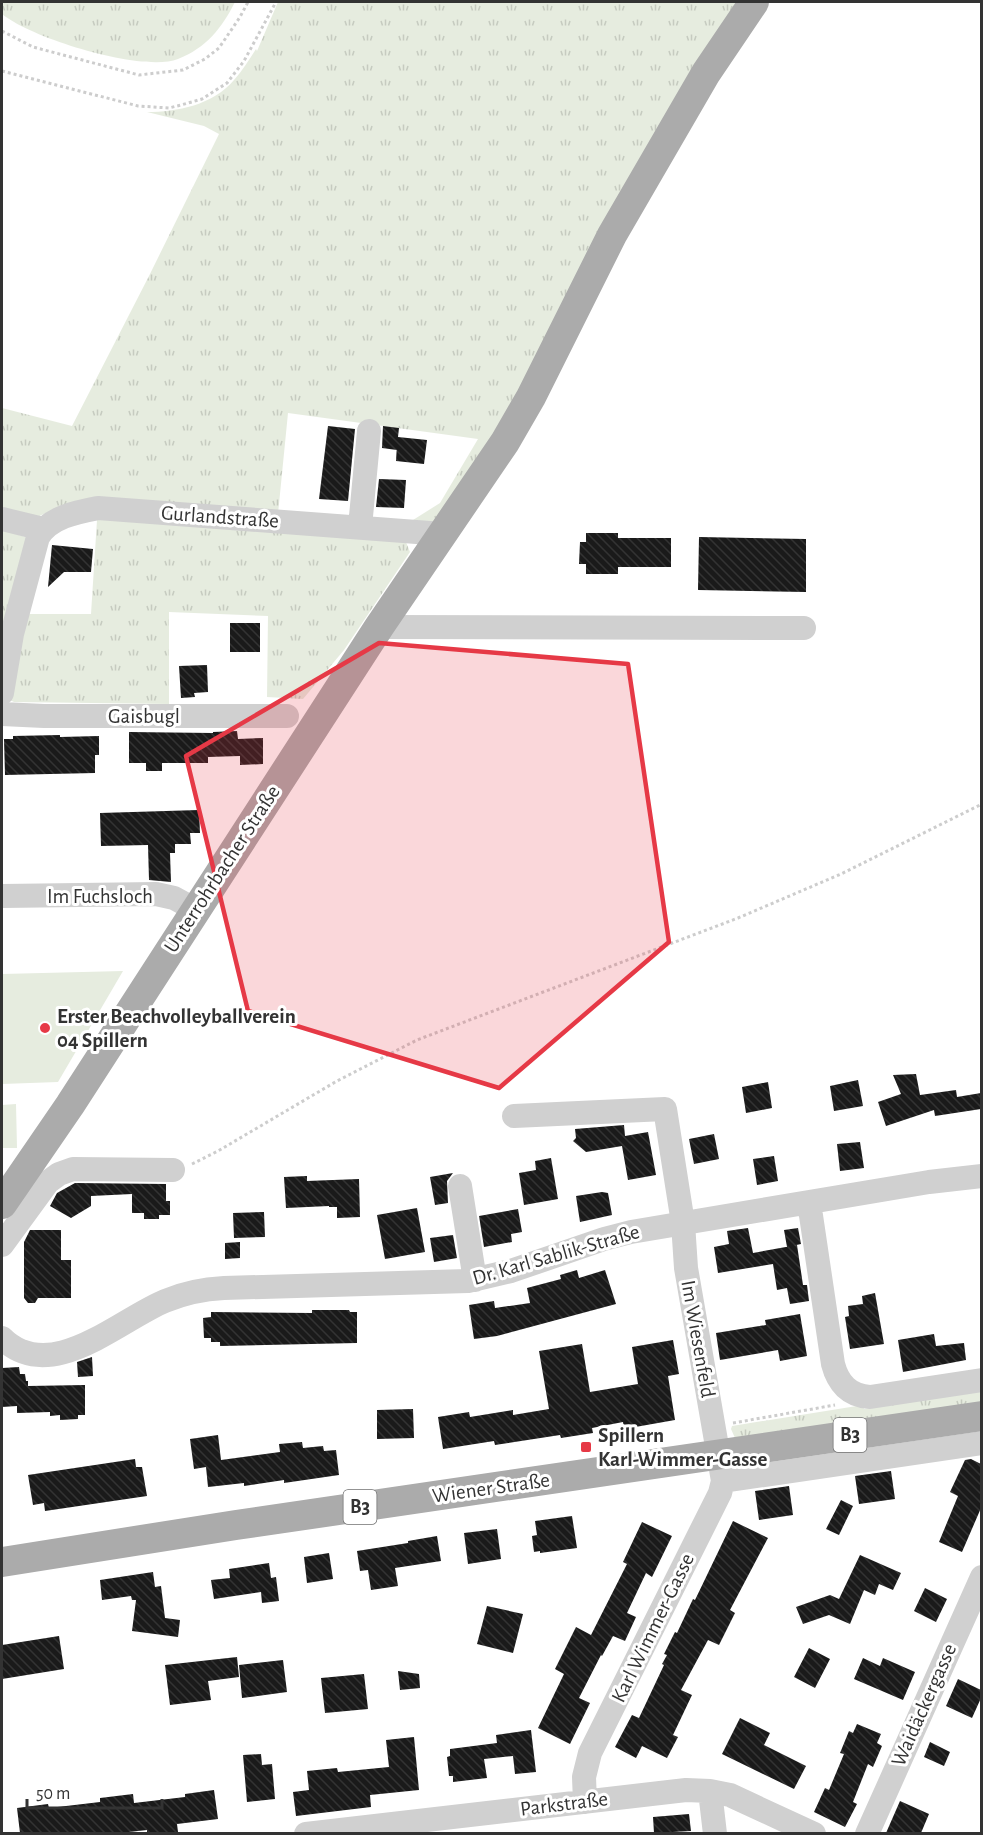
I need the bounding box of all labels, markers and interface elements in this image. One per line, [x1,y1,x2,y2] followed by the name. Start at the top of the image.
[160,502,280,532] street label: Gurlandstraße
[108,706,180,727] street label: Gaisbugl
[160,782,284,956] street label: Unterrohrbacher Straße
[47,886,153,907] street label: Im Fuchsloch
[57,1006,296,1051] place label: Erster Beachvolleyballverein 04 Spillern
[38,1021,52,1035] marker: Erster Beachvolleyballverein 04 Spillern
[470,1221,642,1289] street label: Dr. Karl Sablik-Straße
[677,1279,719,1400] street label: Im Wiesenfeld
[834,1418,866,1452] road number: B3
[598,1425,767,1470] place label: Spillern Karl-Wimmer-Gasse
[579,1440,593,1454] marker: Spillern Karl-Wimmer-Gasse
[431,1469,551,1507] street label: Wiener Straße
[344,1490,376,1524] road number: B3
[608,1550,698,1706] street label: Karl Wimmer-Gasse
[888,1641,960,1769] street label: Waidäckergasse
[27,1772,162,1810] scale bar
[36,1785,70,1803] text: 50 m
[519,1788,609,1820] street label: Parkstraße

